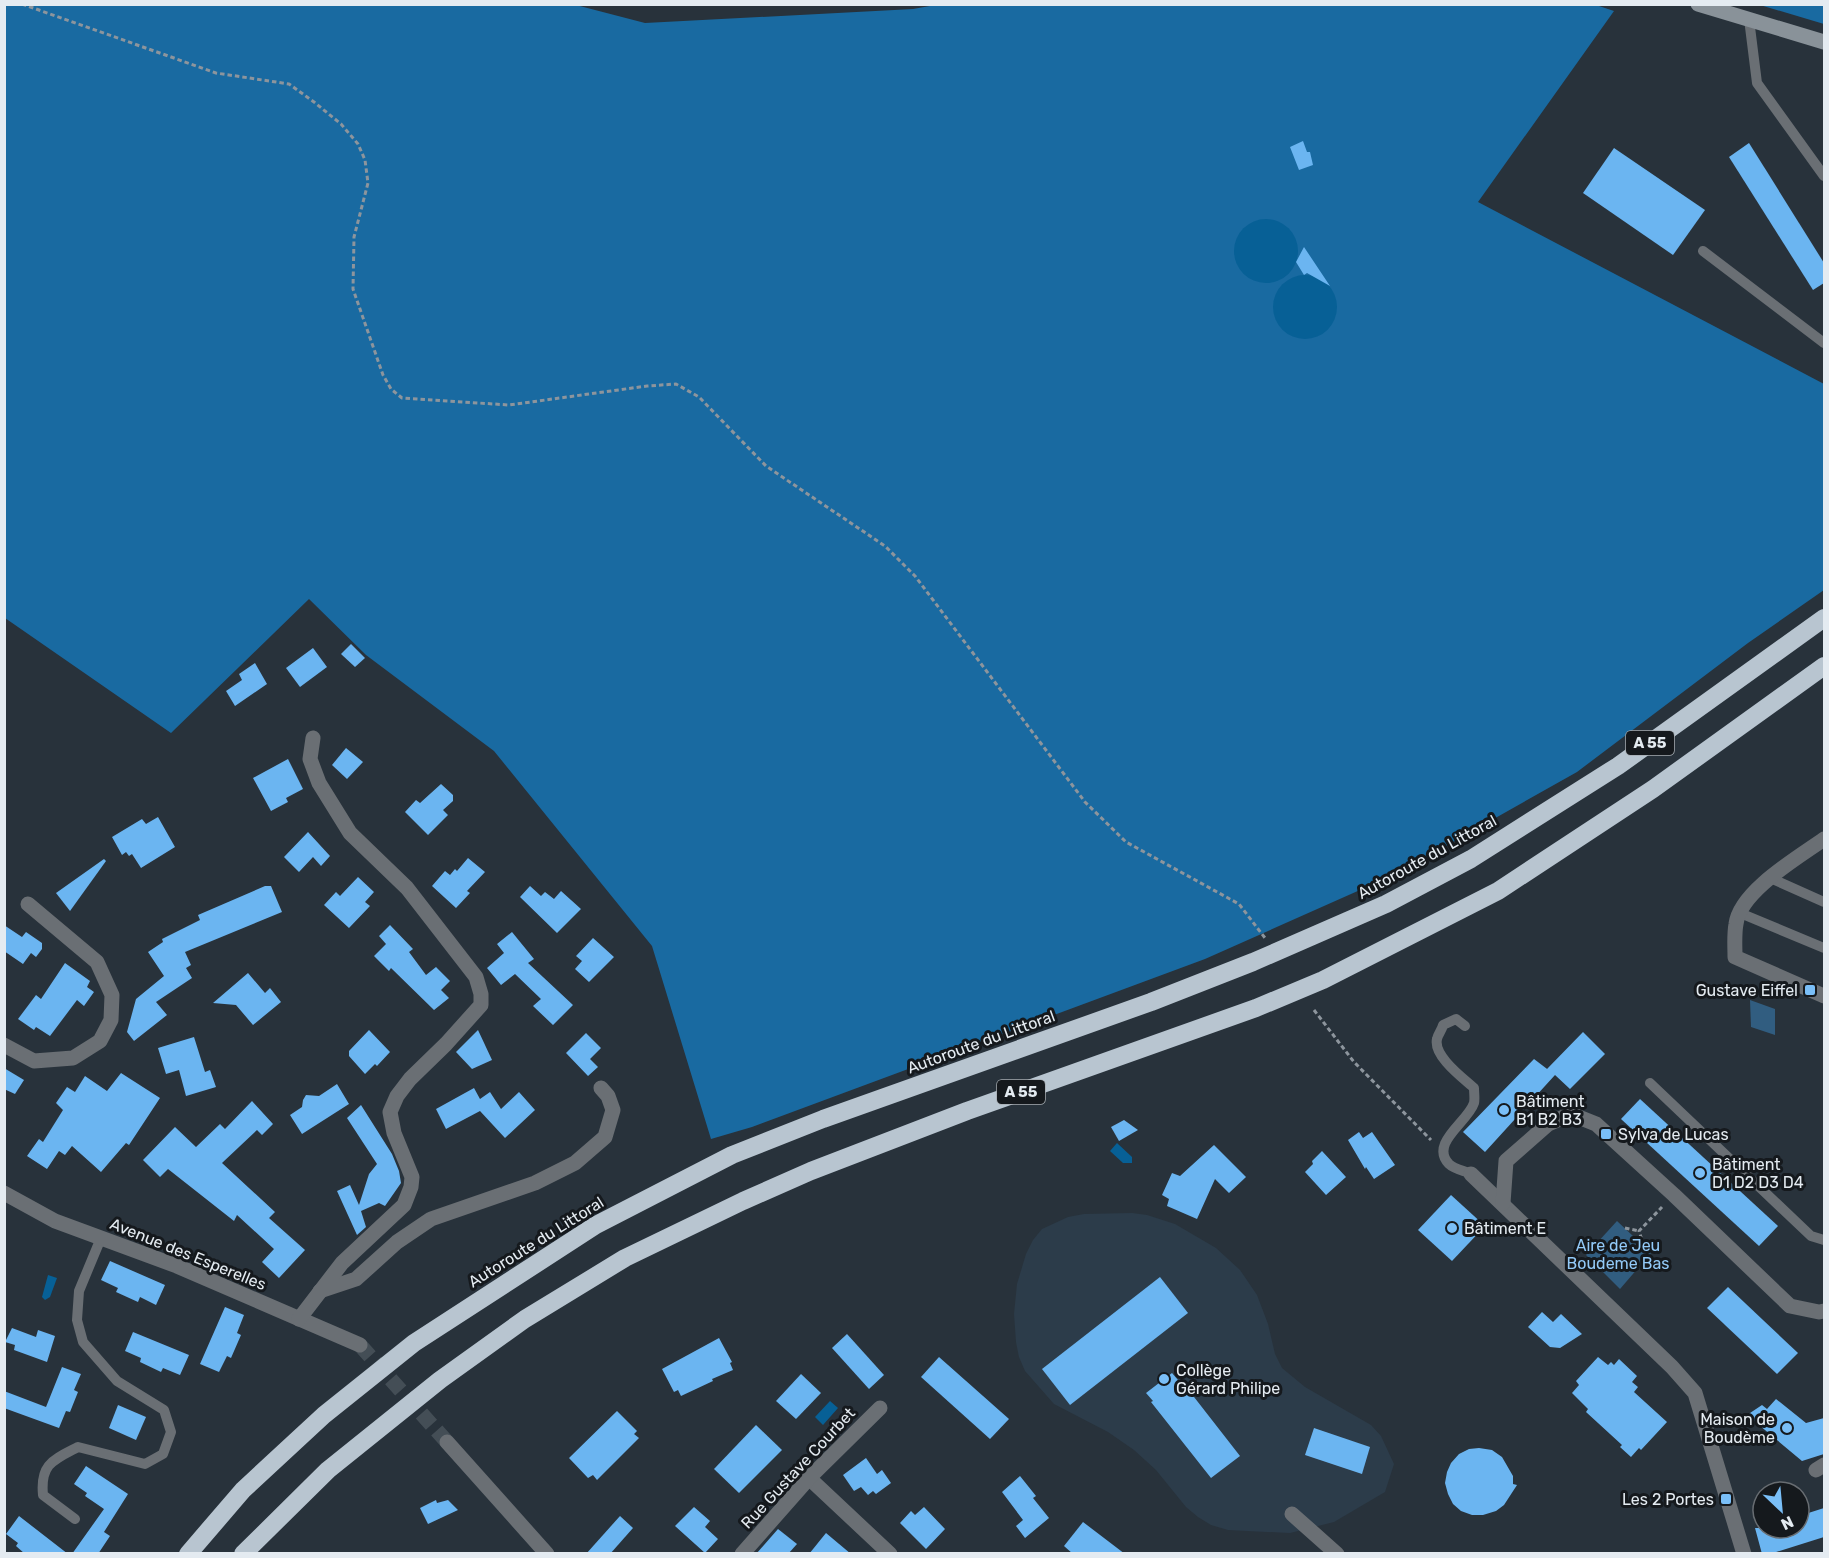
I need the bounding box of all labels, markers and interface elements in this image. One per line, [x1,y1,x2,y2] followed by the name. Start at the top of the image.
[1626,731,1674,755] road number: A 55
[1354,811,1500,903] street label: Autoroute du Littoral
[1696,981,1798,1000] place label: Gustave Eiffel
[1803,983,1817,997] marker: Gustave Eiffel
[905,1006,1057,1078] street label: Autoroute du Littoral
[997,1080,1045,1104] road number: A 55
[1516,1092,1585,1129] place label: Bâtiment B1 B2 B3
[1497,1103,1511,1117] marker: Bâtiment B1 B2 B3
[1618,1125,1729,1144] place label: Sylva de Lucas
[1599,1127,1613,1141] marker: Sylva de Lucas
[1712,1155,1804,1192] place label: Bâtiment D1 D2 D3 D4
[1693,1166,1707,1180] marker: Bâtiment D1 D2 D3 D4
[465,1193,607,1291] street label: Autoroute du Littoral
[107,1214,269,1294] street label: Avenue des Esperelles
[1464,1219,1546,1238] place label: Bâtiment E
[1445,1221,1459,1235] marker: Bâtiment E
[1567,1236,1669,1273] park label: Aire de Jeu Boudeme Bas
[1176,1361,1280,1398] place label: Collège Gérard Philipe
[1157,1372,1171,1386] marker: Collège Gérard Philipe
[737,1404,859,1532] street label: Rue Gustave Courbet
[1700,1410,1775,1447] place label: Maison de Boudème
[1780,1421,1794,1435] marker: Maison de Boudème
[1751,1480,1811,1540] north arrow
[1622,1490,1714,1509] place label: Les 2 Portes
[1719,1492,1733,1506] marker: Les 2 Portes
[1778,1512,1797,1534] text: N

